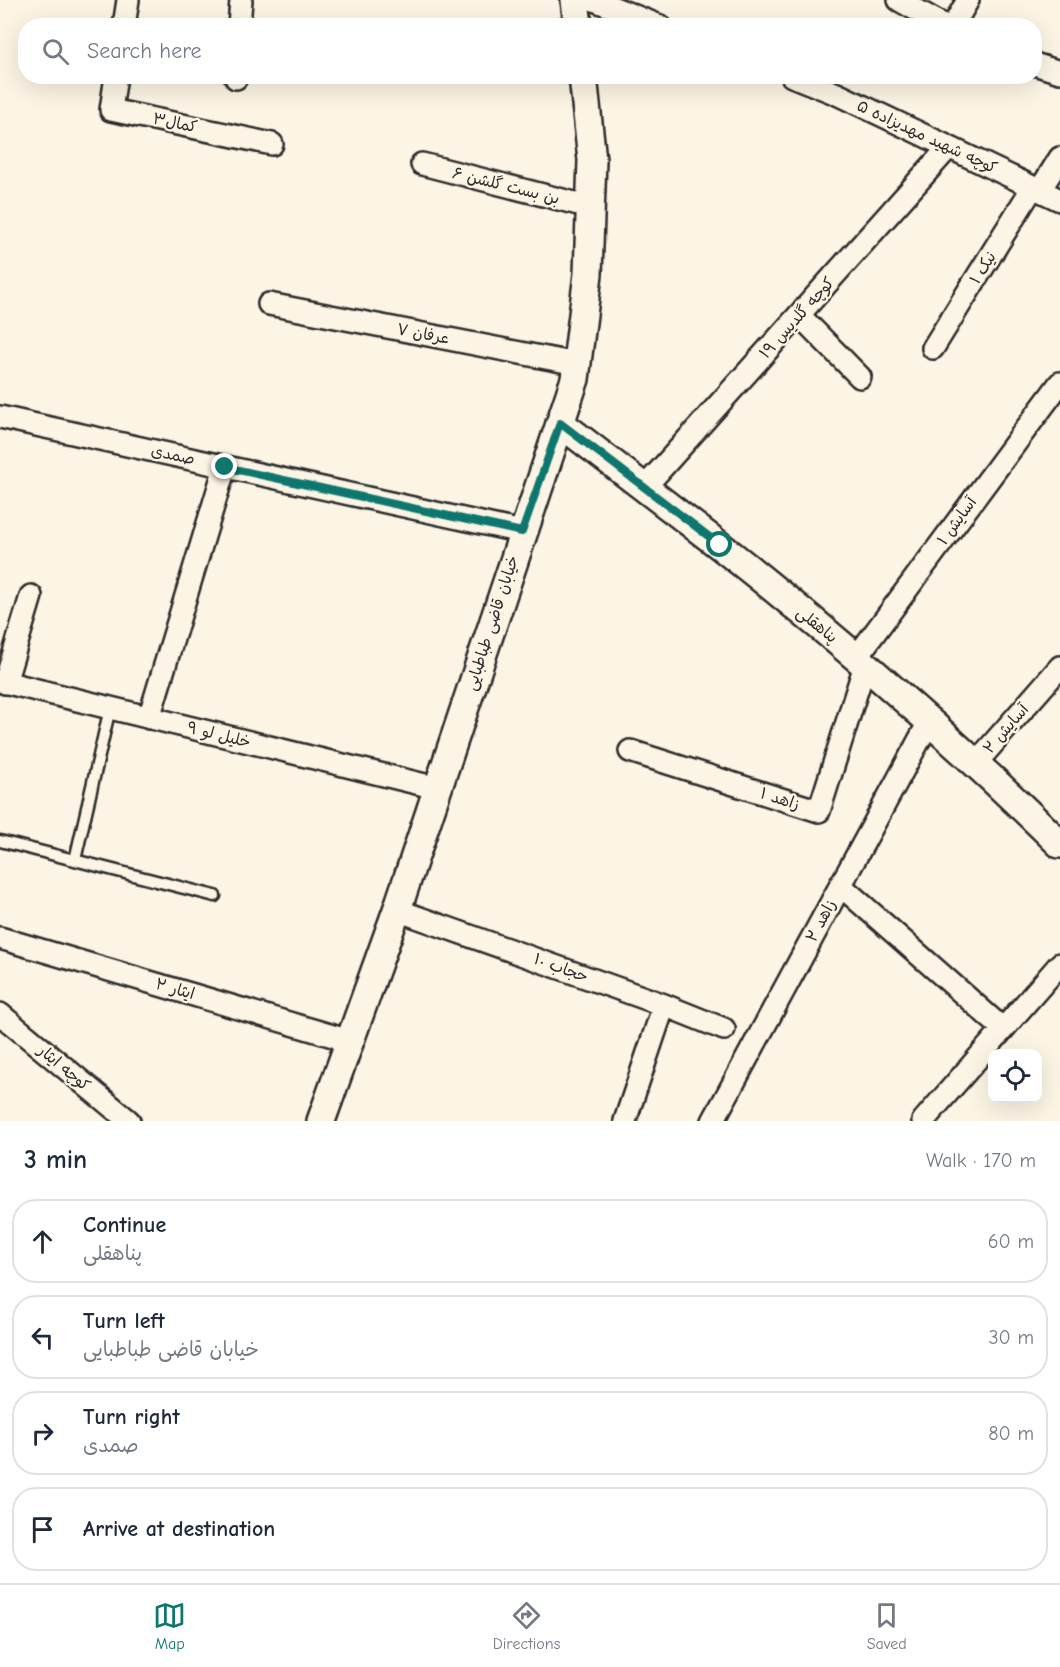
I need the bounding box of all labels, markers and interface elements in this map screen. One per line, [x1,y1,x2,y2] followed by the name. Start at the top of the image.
[18,18,1042,84] search box
[39,35,72,68] icon: search
[87,38,202,64] text: Search here
[854,97,1000,178] street label: کوچه شهید مهدیزاده ۵
[151,110,199,136] street label: کمال۳
[451,163,562,208] street label: بن بست گلشن ۶
[966,249,1000,287] street label: نیک ۱
[755,273,839,363] street label: کوچه گلدیس ۱۹
[395,320,451,348] street label: عرفان ۷
[149,442,197,468] street label: صمدی
[211,453,237,479] route end
[934,493,981,548] street label: آسایش ۱
[706,531,732,557] route start
[462,553,523,693] street label: خیابان قاضی طباطبایی
[792,603,841,648] street label: پناهقلی
[980,700,1033,758] street label: آسایش ۲
[185,718,253,753] street label: خلیل لو ۹
[758,784,802,814] street label: زاهد ۱
[802,897,840,945] street label: زاهد ۲
[531,950,591,986] street label: حجاب ۱۰
[153,975,197,1003] street label: ایثار ۲
[32,1040,94,1096] street label: کوچه ایثار
[988,1049,1042,1103] map controls
[988,1049,1042,1103] button: locate
[24,1145,87,1175] text: 3 min
[926,1149,1036,1172] text: Walk · 170 m
[83,1212,166,1238] text: Continue
[26,1225,59,1258] icon: ahead
[988,1230,1034,1253] text: 60 m
[83,1242,142,1265] text: پناهقلی
[83,1308,165,1334] text: Turn left
[26,1321,59,1354] icon: left
[988,1326,1034,1349] text: 30 m
[83,1338,259,1361] text: خیابان قاضی طباطبایی
[83,1404,180,1430] text: Turn right
[26,1417,59,1450] icon: right
[988,1422,1034,1445] text: 80 m
[83,1434,139,1457] text: صمدی
[26,1513,59,1546] icon: arrive
[83,1516,275,1542] text: Arrive at destination
[153,1599,186,1653] tab: Map
[493,1599,560,1653] tab: Directions
[867,1599,907,1653] tab: Saved

